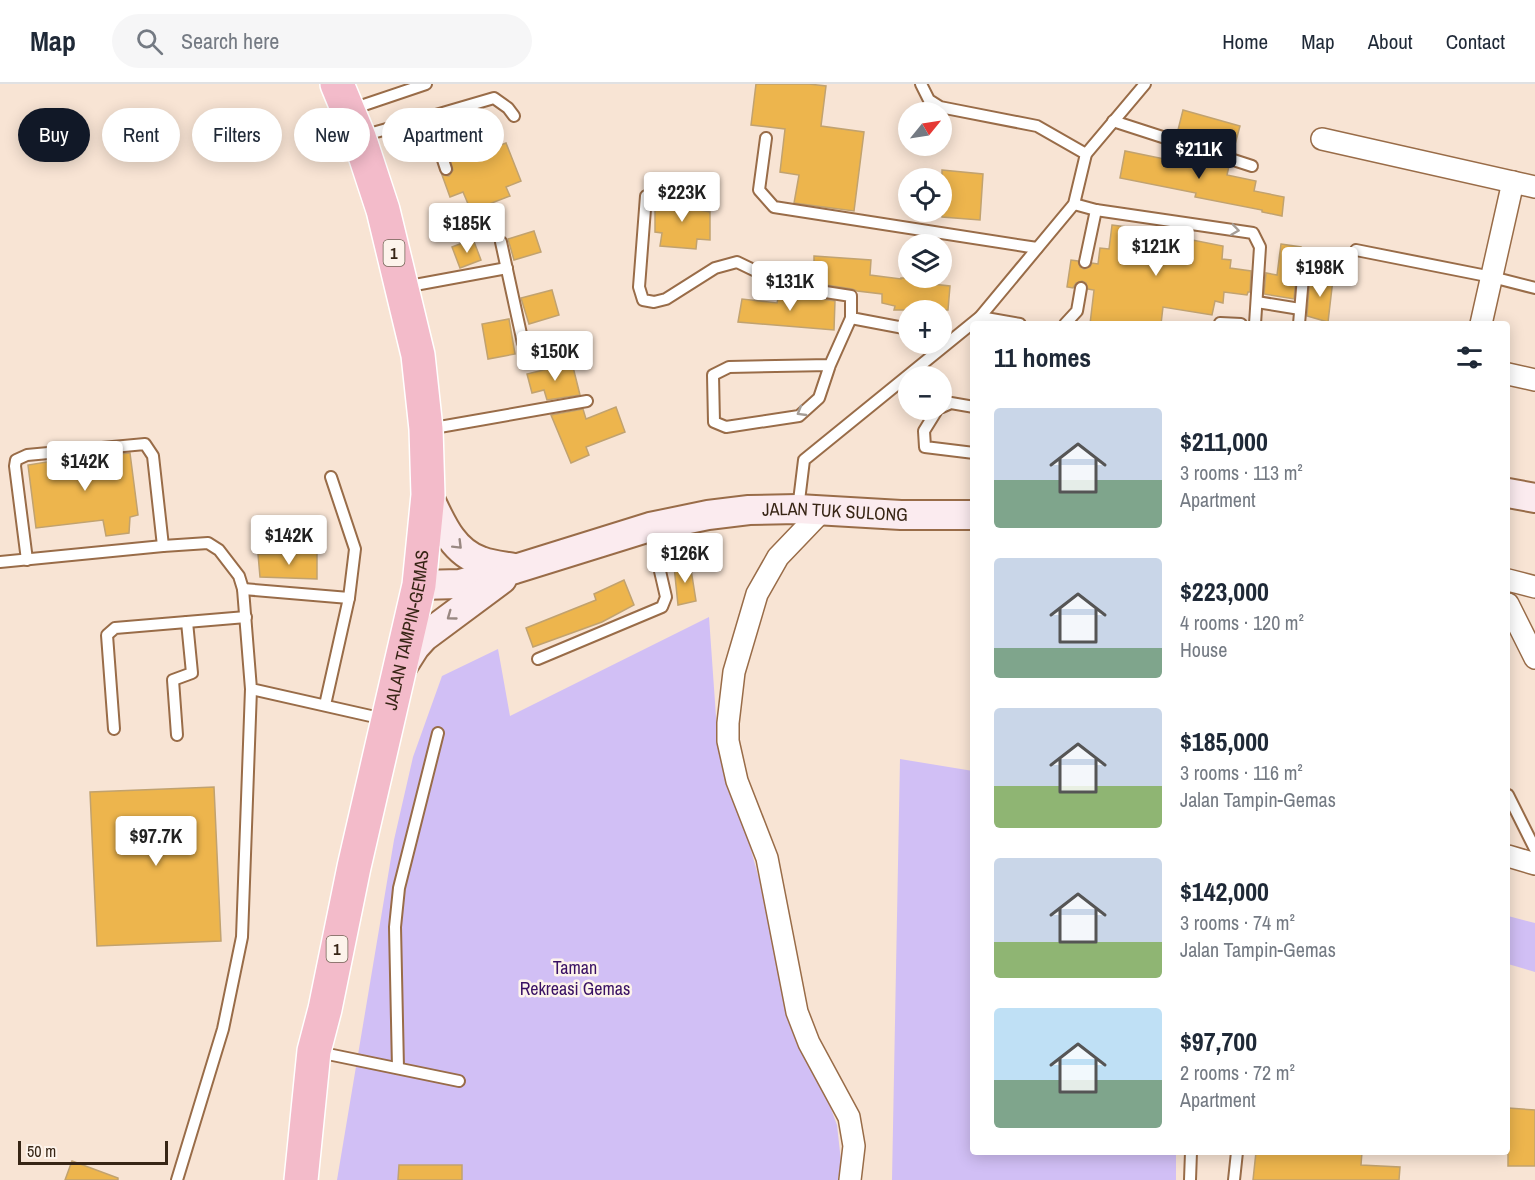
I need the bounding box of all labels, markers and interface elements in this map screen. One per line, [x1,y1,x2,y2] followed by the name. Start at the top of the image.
[112,14,532,68] search box
[30,22,76,60] text: Map
[133,25,166,58] icon: search
[181,26,279,56] text: Search here
[1222,27,1268,56] text: Home
[1301,27,1335,56] text: Map
[1368,27,1413,56] text: About
[1446,27,1505,56] text: Contact
[898,102,952,156] north arrow
[898,102,952,420] map controls
[18,108,90,162] chip: Buy
[102,108,180,162] chip: Rent
[192,108,282,162] chip: Filters
[294,108,370,162] chip: New
[382,108,504,162] chip: Apartment
[1157,129,1241,180] pin: $211K
[1175,135,1223,162] text: $211K
[898,168,952,222] button: locate
[640,172,724,223] pin: $223K
[658,178,706,205] text: $223K
[425,203,509,254] pin: $185K
[443,209,491,236] text: $185K
[1230,223,1240,235] one-way arrow
[1114,226,1198,277] pin: $121K
[1132,232,1180,259] text: $121K
[898,234,952,288] button: layers
[384,240,404,266] road number: 1
[1278,247,1362,298] pin: $198K
[1296,253,1344,280] text: $198K
[748,261,832,312] pin: $131K
[766,267,814,294] text: $131K
[898,300,952,354] button: +
[513,331,597,382] pin: $150K
[531,337,579,364] text: $150K
[994,340,1091,375] text: 11 homes
[1453,341,1486,374] icon: filters
[898,366,952,420] button: −
[796,405,807,416] one-way arrow
[1180,424,1268,459] text: $211,000
[1042,432,1114,504] icon: home
[43,441,127,492] pin: $142K
[61,447,109,474] text: $142K
[1180,459,1303,486] text: 3 rooms · 113 m²
[1180,486,1256,513] text: Apartment
[762,496,908,527] street label: JALAN TUK SULONG
[247,515,331,566] pin: $142K
[265,521,313,548] text: $142K
[643,533,727,584] pin: $126K
[451,538,461,549] one-way arrow
[661,539,709,566] text: $126K
[378,549,434,712] street label: JALAN TAMPIN-GEMAS
[1180,574,1269,609] text: $223,000
[1042,582,1114,654] icon: home
[447,609,458,620] one-way arrow
[1180,609,1304,636] text: 4 rooms · 120 m²
[1180,636,1227,663] text: House
[1180,724,1269,759] text: $185,000
[1042,732,1114,804] icon: home
[1180,759,1303,786] text: 3 rooms · 116 m²
[1180,786,1336,813] text: Jalan Tampin-Gemas
[107,816,205,867] pin: $97.7K
[130,822,182,849] text: $97.7K
[1180,874,1269,909] text: $142,000
[1042,882,1114,954] icon: home
[1180,909,1295,936] text: 3 rooms · 74 m²
[326,936,348,962] road number: 1
[1180,936,1336,963] text: Jalan Tampin-Gemas
[520,955,630,1001] park label: Taman Rekreasi Gemas
[1180,1024,1257,1059] text: $97,700
[1042,1032,1114,1104] icon: home
[1180,1059,1295,1086] text: 2 rooms · 72 m²
[1180,1086,1256,1113] text: Apartment
[18,1138,168,1166] scale bar
[27,1140,56,1162] text: 50 m

